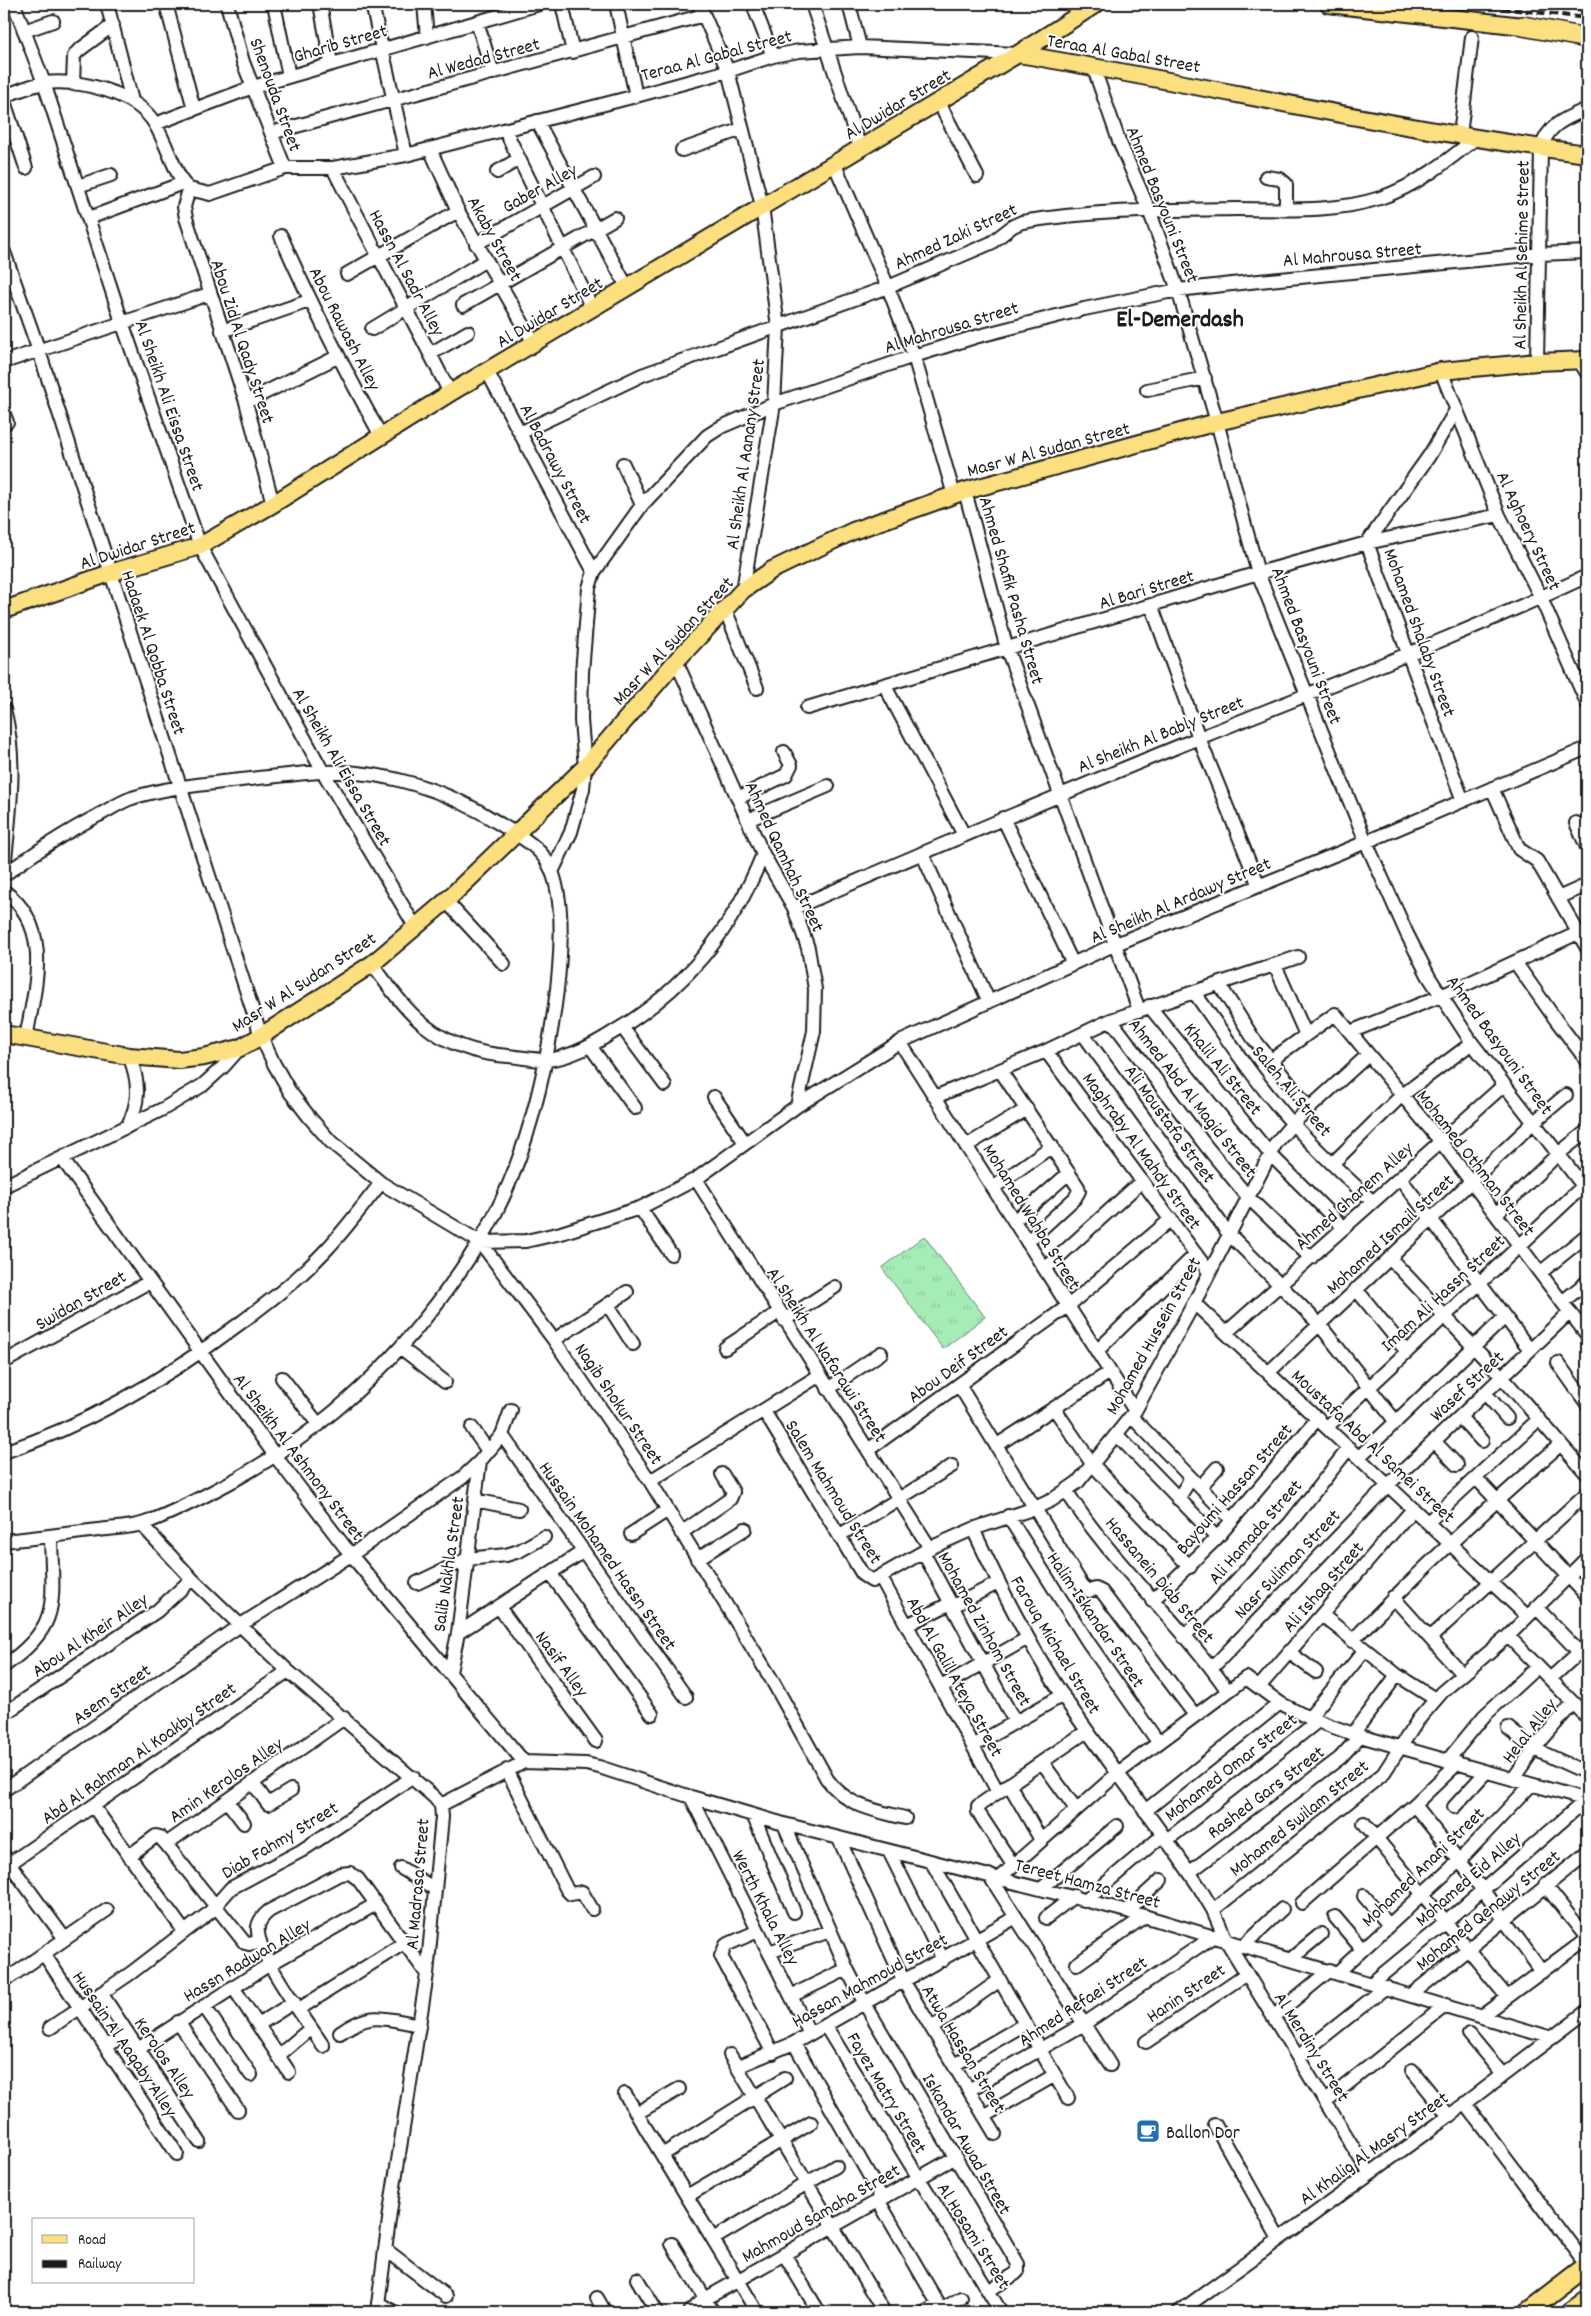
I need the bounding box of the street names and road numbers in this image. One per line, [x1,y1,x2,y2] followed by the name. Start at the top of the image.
[291,19,391,72] street label: Gharib Street
[638,24,795,90] street label: Teraa Al Gabal Street
[1045,29,1202,82] street label: Teraa Al Gabal Street
[424,32,543,88] street label: Al Wedad Street
[241,35,307,156] street label: Shenouda Street
[840,63,957,149] street label: Al Dwidar Street
[1117,123,1205,288] street label: Ahmed Basyouni Street
[498,158,583,222] street label: Gaber Alley
[1508,160,1539,350] street label: Al Sheikh Al Sehime Street
[458,192,527,287] street label: Akaby Street
[891,198,1022,278] street label: Ahmed Zaki Street
[360,205,450,342] street label: Hassn Al Sadr Alley
[1282,237,1423,276] street label: Al Mahrousa Street
[201,257,280,428] street label: Abou Zid Al Qady Street
[300,263,386,396] street label: Abou Rawash Alley
[492,271,609,357] street label: Al Dwidar Street
[882,296,1022,363] street label: Al Mahrousa Street
[126,317,210,495] street label: Al Sheikh Ali Eissa Street
[721,357,774,552] street label: Al Sheikh Al Aanany Street
[511,400,597,529] street label: Al Badrawy Street
[964,417,1133,486] street label: Masr W Al Sudan Street
[1487,467,1566,596] street label: Al Aghoery Street
[970,494,1049,688] street label: Ahmed Shafik Pasha Street
[77,516,199,579] street label: Al Dwidar Street
[1375,545,1461,721] street label: Mohamed Shalaby Street
[1096,564,1198,619] street label: Al Bari Street
[1262,564,1347,729] street label: Ahmed Basyouni Street
[112,567,191,739] street label: Hadaek Al Qobba Street
[608,572,742,713] street label: Masr W Al Sudan Street
[283,683,396,852] street label: Al Sheikh Ali Eissa Street
[1074,691,1248,782] street label: Al Sheikh Al Bably Street
[736,778,830,937] street label: Ahmed Qamhah Street
[1087,852,1276,953] street label: Al Sheikh Al Ardawy Street
[227,927,383,1041] street label: Masr W Al Sudan Street
[1438,971,1558,1121] street label: Ahmed Basyouni Street
[1120,1014,1262,1185] street label: Ahmed Abd Al Magid Street
[1175,1018,1267,1122] street label: Khalil Ali Street
[1244,1041,1337,1144] street label: Saleh Ali Street
[1116,1060,1220,1190] street label: Ali Moustafa Street
[1074,1068,1206,1236] street label: Maghraby Al Mahdy Street
[1408,1085,1540,1243] street label: Mohamed Othman Street
[1290,1137,1421,1258] street label: Ahmed Ghanem Alley
[974,1139,1086,1296] street label: Mohamed Wahba Street
[1321,1169,1461,1302] street label: Mohamed Ismail Street
[1376,1229,1513,1360] street label: Imam Ali Hassn Street
[1100,1253,1210,1421] street label: Mohamed Hussein Street
[758,1263,892,1449] street label: Al Sheikh Al Nafarawi Street
[31,1265,132,1339] street label: Swidan Street
[903,1320,1015,1412] street label: Abou Deif Street
[566,1339,668,1471] street label: Nagib Shokur Street
[1425,1346,1512,1429] street label: Wasef Street
[1284,1364,1460,1531] street label: Moustafa Abd Al Samei Street
[225,1369,369,1548] street label: Al Sheikh Al Ashmony Street
[777,1416,887,1570] street label: Salem Mahmoud Street
[1171,1419,1300,1562] street label: Bayoumi Hassan Street
[530,1457,682,1657] street label: Hussain Mohamed Hassn Street
[1203,1475,1310,1592] street label: Ali Hamada Street
[428,1495,473,1634] street label: Salib Nakhla Street
[1229,1504,1348,1626] street label: Nasr Suliman Street
[1097,1512,1220,1651] street label: Hassanein Diab Street
[1277,1537,1372,1640] street label: Ali Ishaq Street
[929,1547,1037,1712] street label: Mohamed Zinhom Street
[1039,1548,1150,1694] street label: Halim Iskandar Street
[1002,1571,1106,1720] street label: Farouq Michael Street
[27,1588,155,1686] street label: Abou Al Kheir Alley
[898,1593,1008,1763] street label: Abd Al Galil Ateya Street
[527,1626,594,1704] street label: Nasif Alley
[68,1659,158,1733] street label: Asem Street
[37,1677,243,1833] street label: Abd Al Rahman Al Koakby Street
[1497,1694,1565,1770] street label: Helal Alley
[1160,1708,1304,1829] street label: Mohamed Omar Street
[165,1732,290,1831] street label: Amin Kerolos Alley
[1203,1741,1331,1847] street label: Rashed Gars Street
[1224,1755,1376,1885] street label: Mohamed Swilam Street
[217,1796,344,1888] street label: Diab Fahmy Street
[1357,1802,1492,1935] street label: Mohamed Anani Street
[400,1818,439,1951] street label: Al Madrasa Street
[1410,1827,1528,1934] street label: Mohamed Eid Alley
[1411,1845,1567,1979] street label: Mohamed Qenawy Street
[723,1846,805,1971] street label: Werth Khala Alley
[1011,1853,1163,1918] street label: Tereet Hamza Street
[179,1913,317,2011] street label: Hassn Radwan Alley
[788,1928,954,2036] street label: Hassan Mahmoud Street
[1014,1951,1154,2055] street label: Ahmed Refaei Street
[1142,1958,1232,2031] street label: Hanin Street
[64,1966,182,2124] street label: Hussain Al Aaqaby Alley
[913,1980,1011,2119] street label: Atwa Hassan Street
[1265,1988,1355,2108] street label: Al Merdiny Street
[126,2013,201,2105] street label: Kerolos Alley
[838,2028,932,2160] street label: Fayez Matry Street
[913,2069,1017,2221] street label: Iskandar Awad Street
[1295,2086,1455,2213] street label: Al Khalig Al Masry Street
[737,2159,906,2271] street label: Mahmoud Samaha Street
[928,2178,1016,2295] street label: Al Hosami Street

